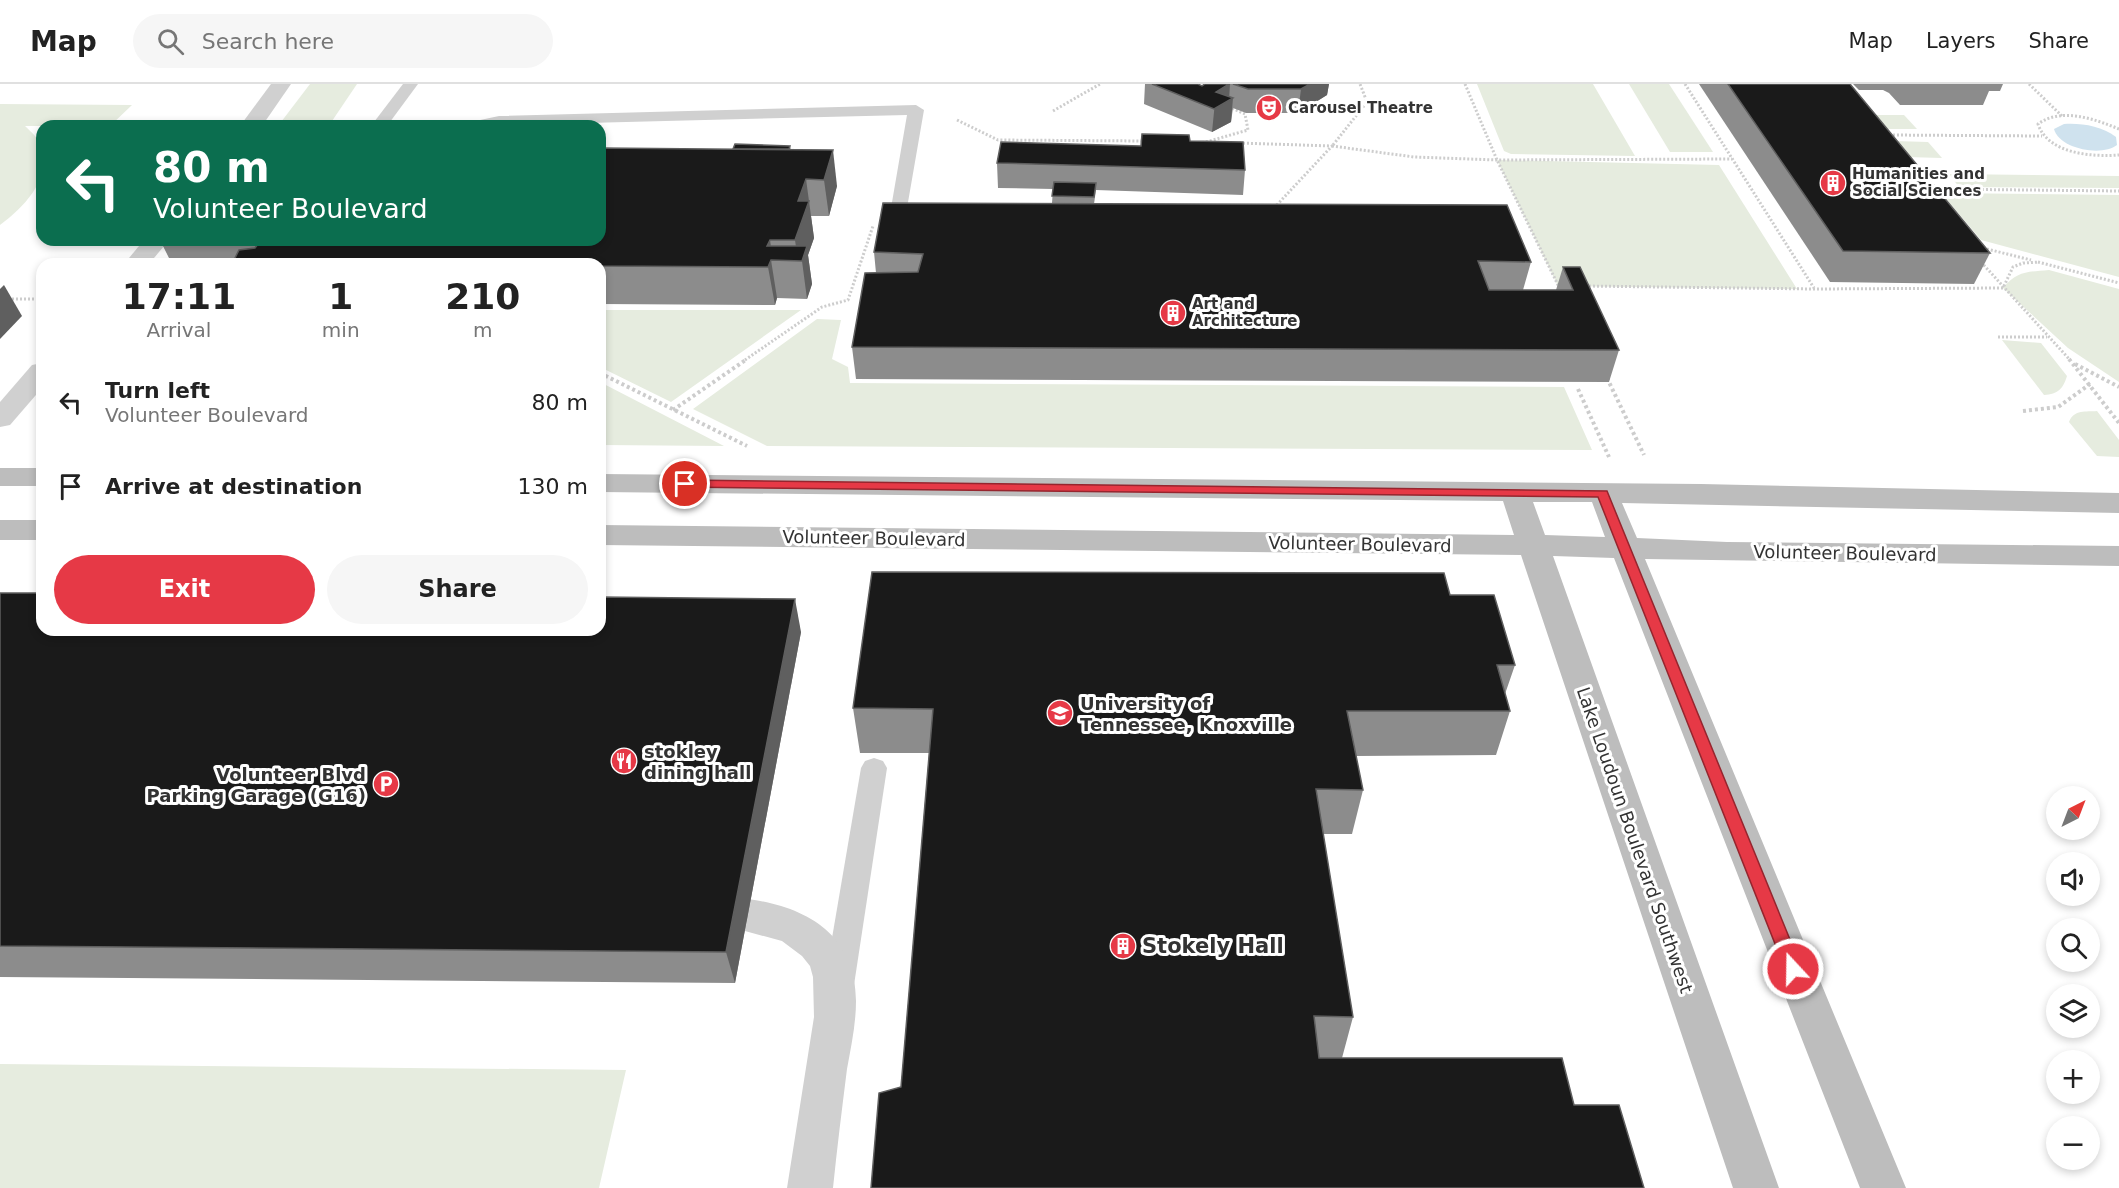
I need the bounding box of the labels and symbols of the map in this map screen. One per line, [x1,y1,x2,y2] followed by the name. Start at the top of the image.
[1254,93,1284,123] theatre icon: Carousel Theatre
[1288,99,1433,117] place label: Carousel Theatre
[1852,165,1985,200] place label: Humanities and Social Sciences
[1818,168,1848,198] building icon: Humanities and Social Sciences
[1192,295,1297,330] place label: Art and Architecture
[1158,298,1188,328] building icon: Art and Architecture
[659,458,710,509] pin
[782,526,966,550] street label: Volunteer Boulevard
[1268,532,1452,556] street label: Volunteer Boulevard
[1753,541,1937,565] street label: Volunteer Boulevard
[1573,684,1697,996] street label: Lake Loudoun Boulevard Southwest
[1080,693,1292,735] place label: University of Tennessee, Knoxville
[1045,698,1075,728] school or university icon: University of Tennessee, Knoxville
[644,741,751,783] place label: stokley dining hall
[609,746,639,776] restaurant icon: stokley dining hall
[147,764,366,806] place label: Volunteer Blvd Parking Garage (G16)
[371,769,401,799] parking icon: Volunteer Blvd Parking Garage (G16)
[2046,786,2100,840] north arrow
[1108,931,1138,961] building icon: Stokely Hall
[1142,934,1284,958] place label: Stokely Hall
[1761,937,1825,1001] position arrow

